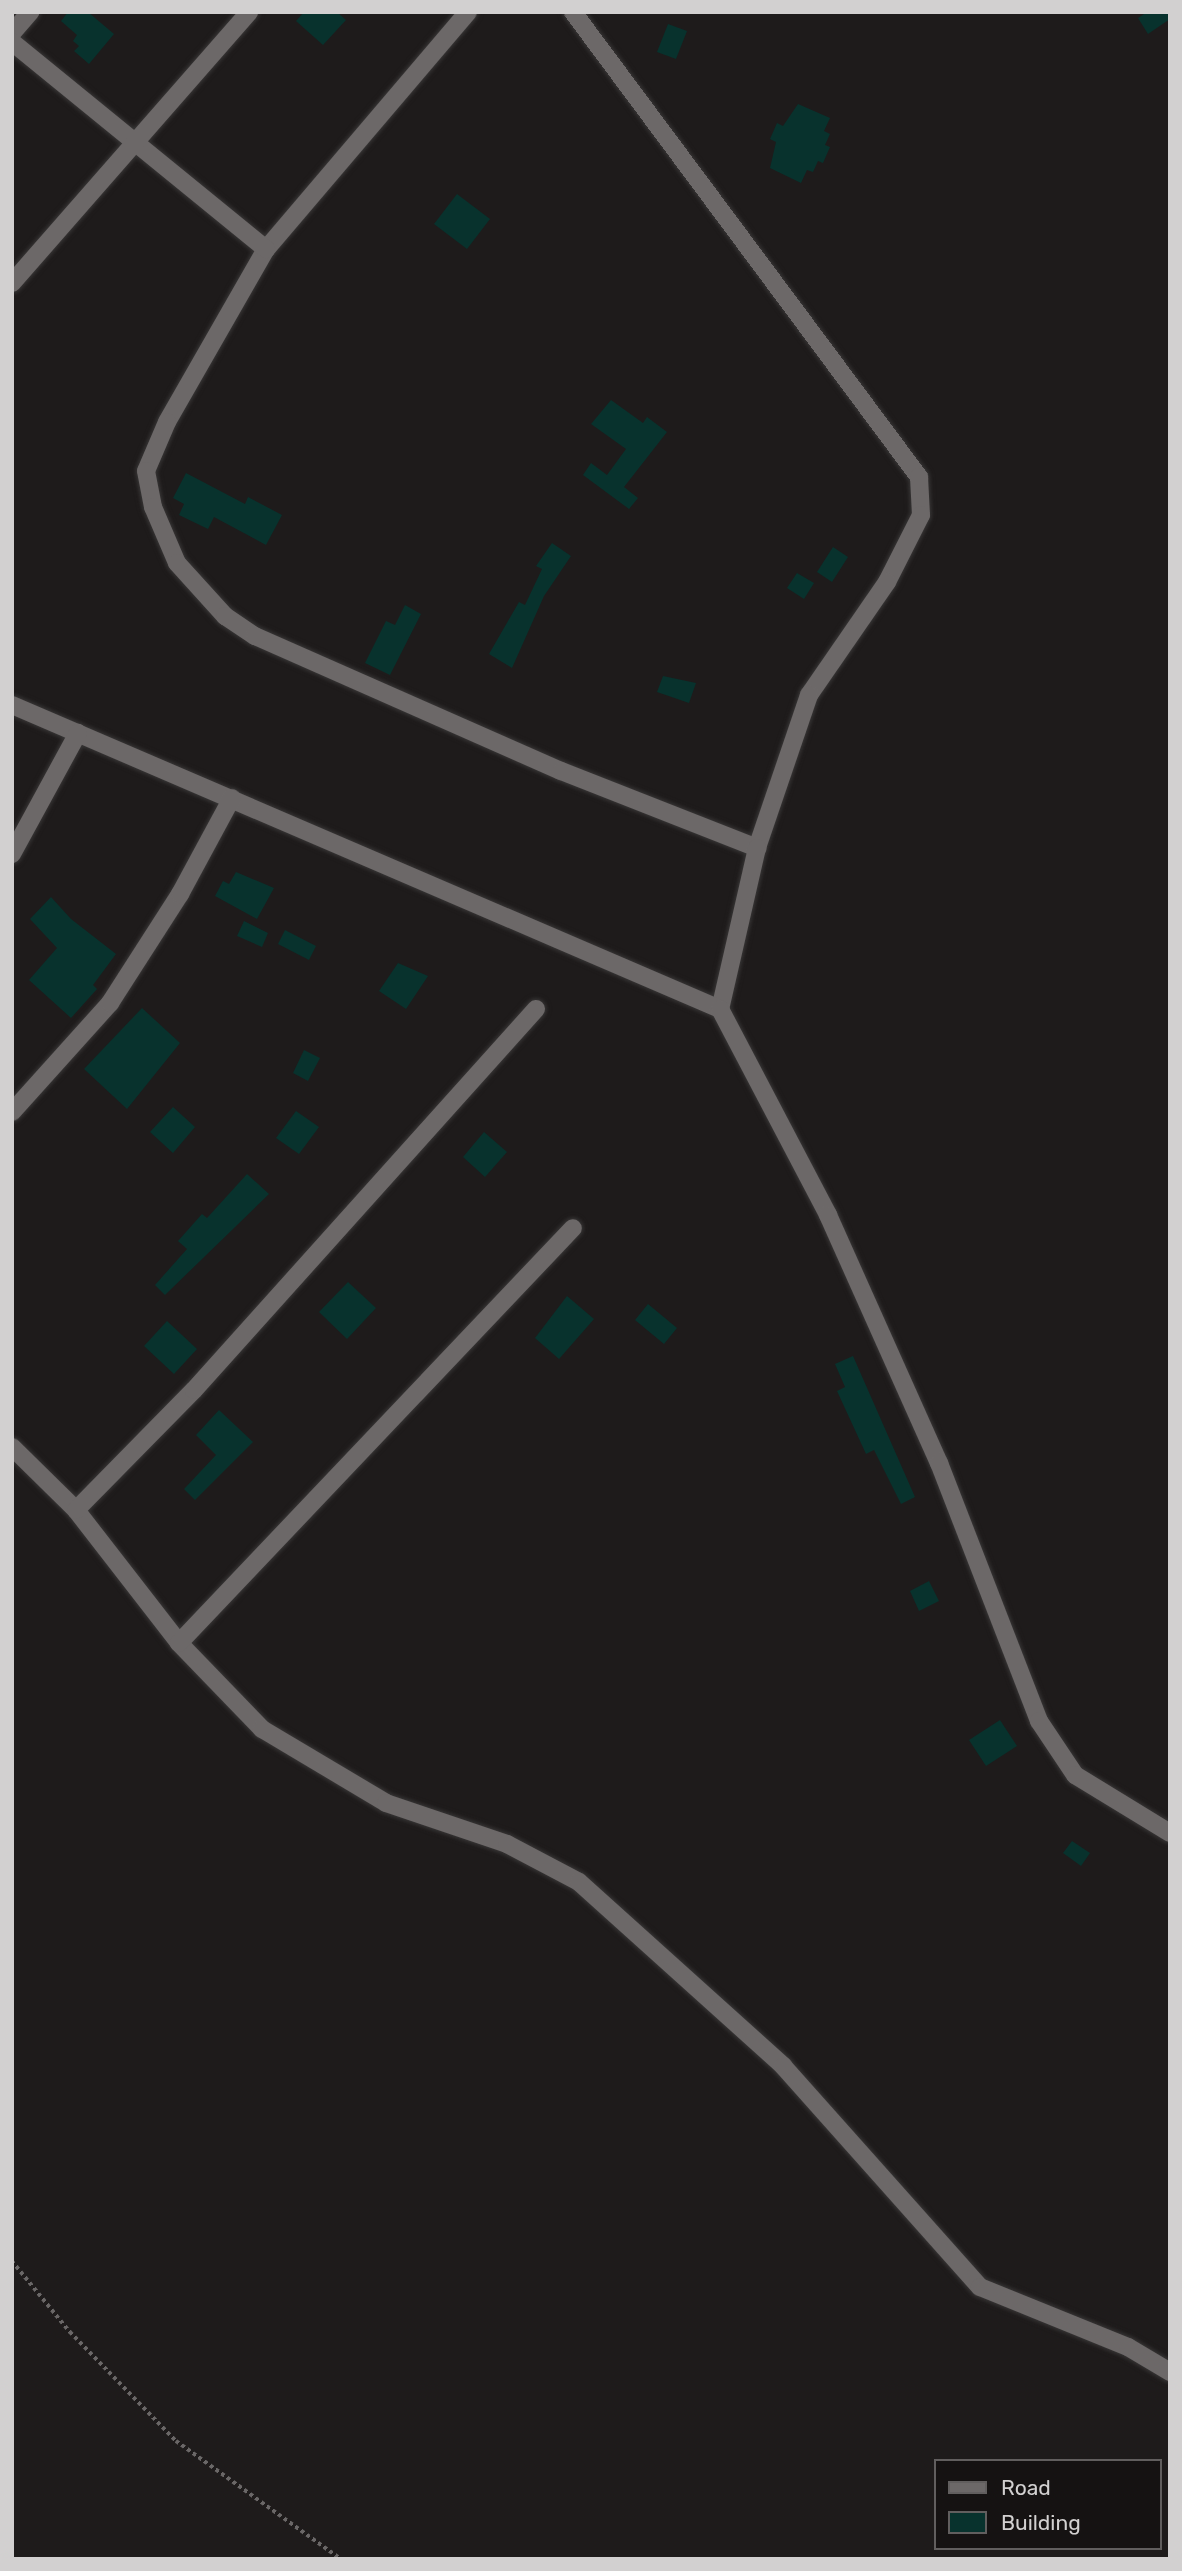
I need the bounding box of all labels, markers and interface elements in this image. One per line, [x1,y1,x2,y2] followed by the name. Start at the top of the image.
[934,2459,1161,2550] legend
[1001,2475,1051,2500] text: Road
[1001,2510,1081,2535] text: Building

